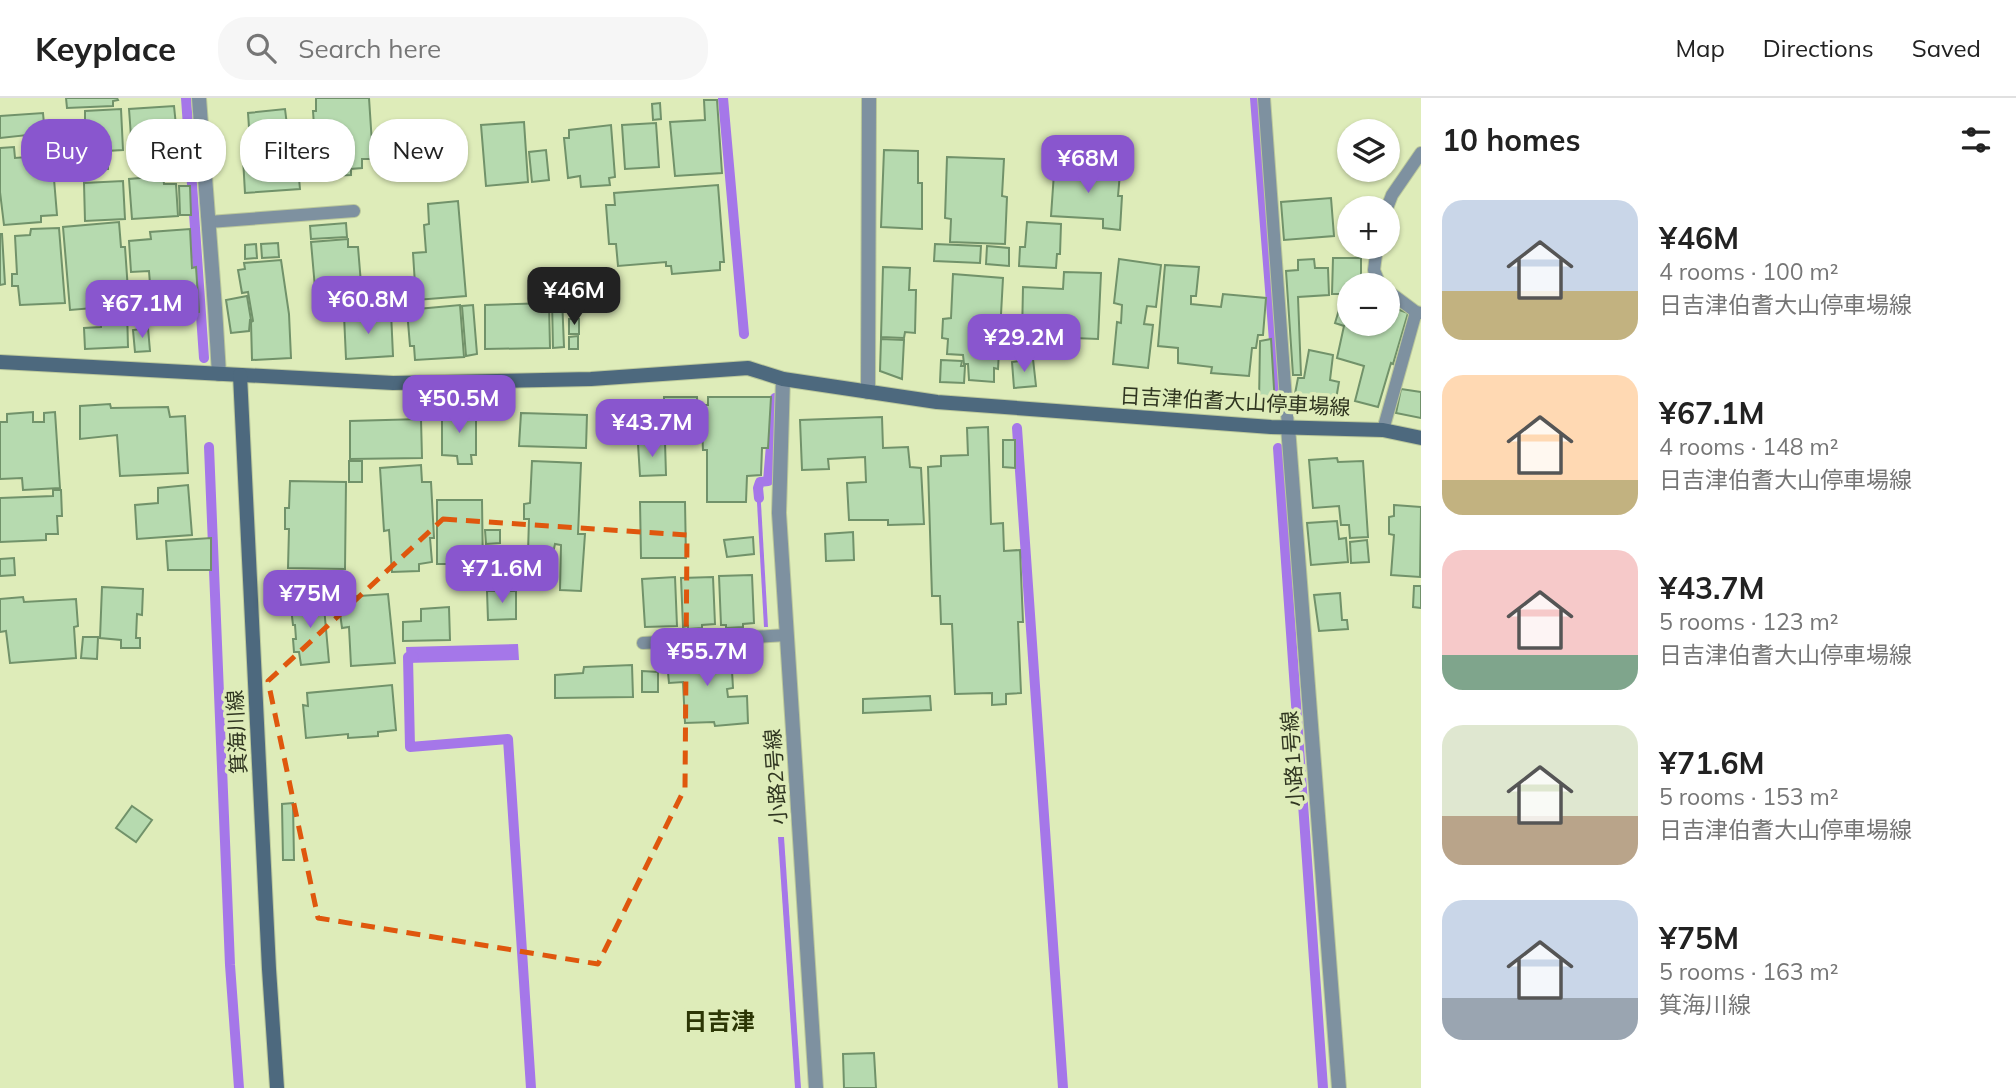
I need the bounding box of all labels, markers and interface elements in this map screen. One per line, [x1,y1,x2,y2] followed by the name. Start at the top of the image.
[218,17,708,80] search box
[35,28,176,69] text: Keyplace
[242,29,280,67] icon: search
[298,32,441,65] text: Search here
[1675,33,1725,63] text: Map
[1763,33,1874,63] text: Directions
[1912,33,1981,63] text: Saved
[21,119,112,182] chip: Buy
[126,119,226,182] chip: Rent
[240,119,355,182] chip: Filters
[369,119,468,182] chip: New
[1337,119,1400,336] map controls
[1337,119,1400,182] button: layers
[1442,121,1581,159] text: 10 homes
[1957,121,1995,159] icon: filters
[1047,136,1129,195] pin: ¥68M
[1057,143,1119,172] text: ¥68M
[1337,196,1400,259] button: +
[1659,219,1739,257] text: ¥46M
[1498,228,1582,312] icon: home
[1659,257,1839,286] text: 4 rooms · 100 m²
[533,268,615,327] pin: ¥46M
[1337,273,1400,336] button: −
[543,275,605,304] text: ¥46M
[311,276,425,336] pin: ¥60.8M
[85,280,199,340] pin: ¥67.1M
[328,284,408,313] text: ¥60.8M
[102,288,182,317] text: ¥67.1M
[1659,290,1912,319] text: 日吉津伯耆大山停車場線
[967,314,1081,374] pin: ¥29.2M
[984,322,1064,351] text: ¥29.2M
[402,376,516,435] pin: ¥50.5M
[1119,382,1351,420] street label: 日吉津伯耆大山停車場線
[419,383,499,412] text: ¥50.5M
[1659,394,1765,432] text: ¥67.1M
[595,400,709,459] pin: ¥43.7M
[1498,403,1582,487] icon: home
[612,407,692,436] text: ¥43.7M
[1659,432,1839,461] text: 4 rooms · 148 m²
[1659,465,1912,494] text: 日吉津伯耆大山停車場線
[445,546,559,605] pin: ¥71.6M
[462,553,542,582] text: ¥71.6M
[1659,569,1765,607] text: ¥43.7M
[269,570,351,630] pin: ¥75M
[279,578,341,607] text: ¥75M
[1498,578,1582,662] icon: home
[1659,607,1839,636] text: 5 rooms · 123 m²
[650,628,764,688] pin: ¥55.7M
[667,636,747,665] text: ¥55.7M
[1659,640,1912,669] text: 日吉津伯耆大山停車場線
[221,689,251,775] street label: 箕海川線
[1276,710,1308,808] street label: 小路1号線
[759,728,791,826] street label: 小路2号線
[1659,744,1765,782] text: ¥71.6M
[1498,753,1582,837] icon: home
[1659,782,1839,811] text: 5 rooms · 153 m²
[1659,815,1912,844] text: 日吉津伯耆大山停車場線
[1659,919,1739,957] text: ¥75M
[1498,928,1582,1012] icon: home
[1659,957,1839,986] text: 5 rooms · 163 m²
[1659,990,1751,1019] text: 箕海川線
[683,1006,755,1036] district label: 日吉津

